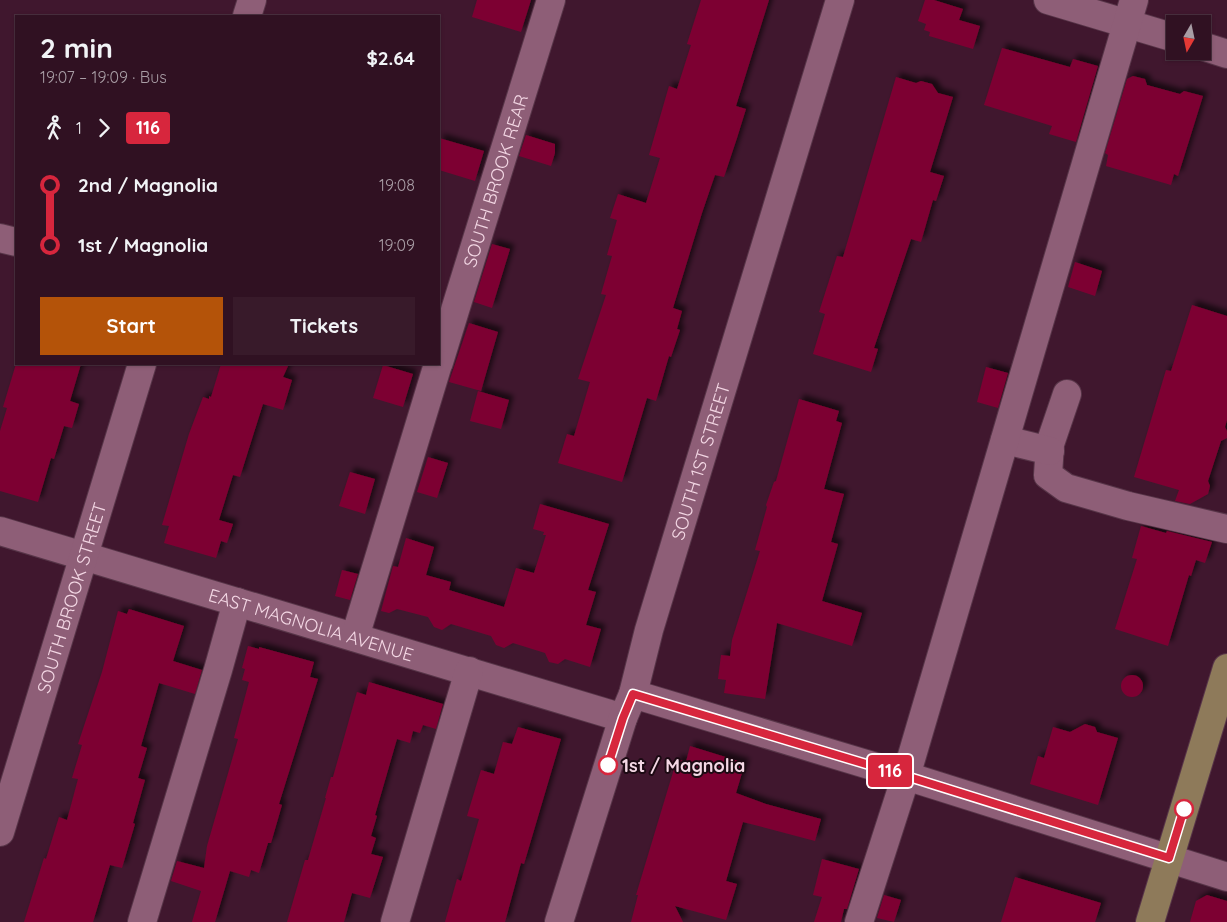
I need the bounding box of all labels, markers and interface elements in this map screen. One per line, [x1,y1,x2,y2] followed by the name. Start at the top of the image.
[1166,15,1211,60] north arrow
[1166,15,1211,60] map controls
[40,30,113,65] text: 2 min
[366,46,415,70] text: $2.64
[40,67,167,87] text: 19:07 – 19:09 · Bus
[458,91,533,270] street label: SOUTH BROOK REAR
[40,114,68,142] icon: walk
[90,114,118,142] icon: forward
[136,116,160,139] text: 116
[76,118,82,138] text: 1
[78,173,218,197] text: 2nd / Magnolia
[379,175,415,195] text: 19:08
[78,233,208,257] text: 1st / Magnolia
[379,235,415,255] text: 19:09
[40,297,223,355] button: Start
[233,297,415,355] button: Tickets
[666,380,735,542] street label: SOUTH 1ST STREET
[31,499,111,696] street label: SOUTH BROOK STREET
[206,583,416,666] street label: EAST MAGNOLIA AVENUE
[622,754,745,777] place label: 1st / Magnolia
[598,755,618,775] marker: 1st / Magnolia
[861,755,919,787] line badge: 116
[878,759,902,782] text: 116
[1174,799,1194,819] unlabelled marker

